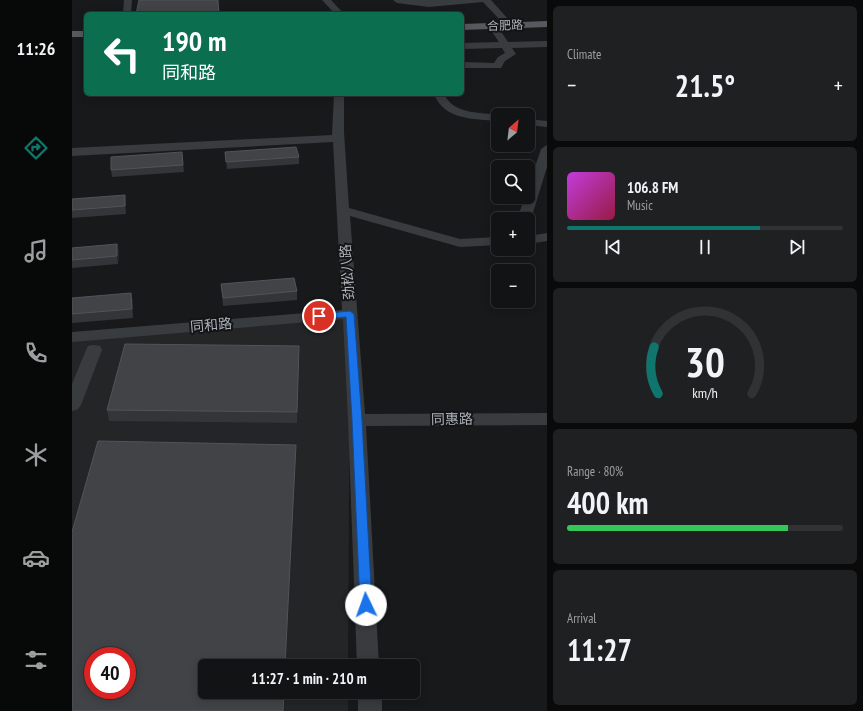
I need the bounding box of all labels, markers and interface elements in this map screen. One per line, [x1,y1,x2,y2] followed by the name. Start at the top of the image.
[487,17,523,33] street label: 合肥路
[162,22,226,59] text: 190 m
[96,28,148,80] icon: left
[17,37,55,60] text: 11:26
[567,46,601,63] text: Climate
[162,61,216,84] text: 同和路
[675,66,735,105] text: 21.5°
[567,71,576,99] text: −
[834,71,843,99] text: +
[491,108,535,152] north arrow
[491,108,535,308] map controls
[22,134,50,162] icon: directions
[491,160,535,204] button: search
[627,178,678,197] text: 106.8 FM
[627,197,653,214] text: Music
[491,212,535,256] button: +
[602,236,624,258] icon: previous
[694,236,716,258] icon: pause
[786,236,808,258] icon: next
[22,237,50,265] icon: music
[336,243,358,301] street label: 劲松八路
[491,264,535,308] button: −
[302,299,336,333] pin
[308,305,330,327] icon: arrive
[189,314,233,336] street label: 同和路
[685,334,725,387] text: 30
[22,339,50,367] icon: phone
[692,382,718,401] text: km/h
[431,410,473,428] street label: 同惠路
[22,441,50,469] icon: climate
[567,463,623,480] text: Range · 80%
[567,483,648,522] text: 400 km
[22,544,50,572] icon: car
[345,584,387,626] position arrow
[567,610,596,627] text: Arrival
[567,630,632,669] text: 11:27
[22,646,50,674] icon: filters
[84,647,136,699] speed limit sign: 40
[251,669,367,688] text: 11:27 · 1 min · 210 m

